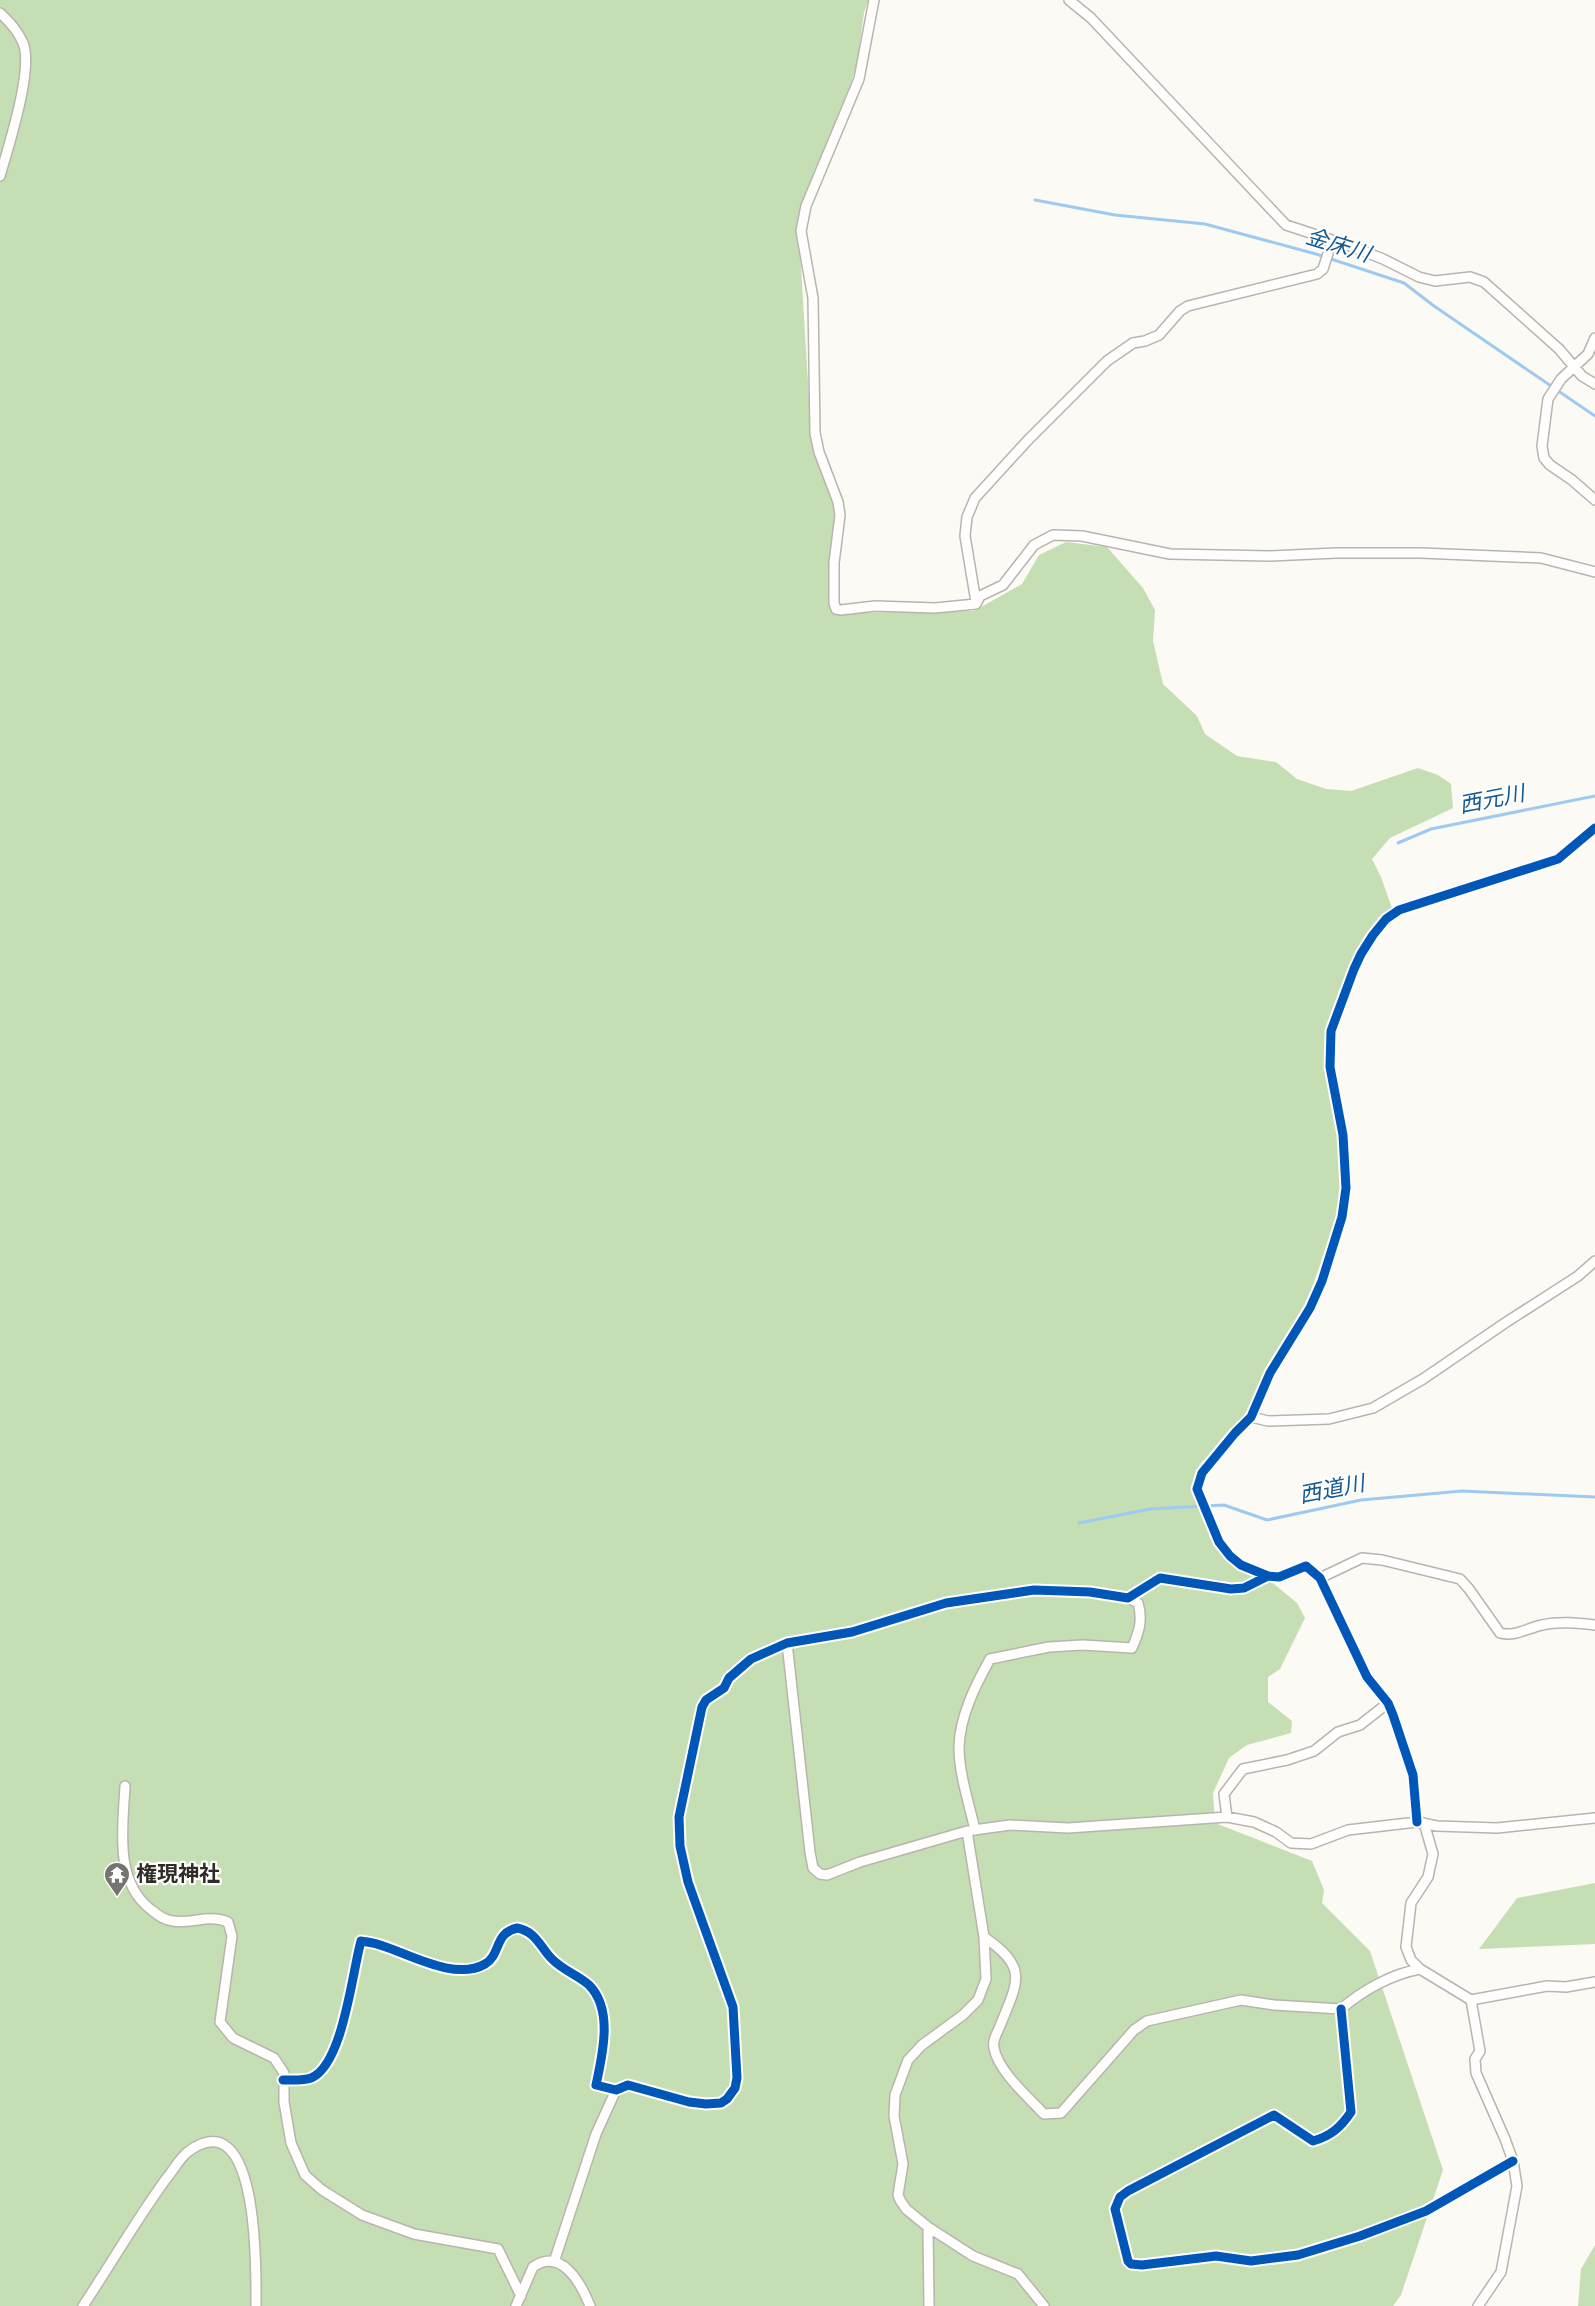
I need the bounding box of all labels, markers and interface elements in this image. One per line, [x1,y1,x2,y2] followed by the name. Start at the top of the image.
[1302,221,1376,272] water label: 金床川
[1456,777,1529,822] water label: 西元川
[1296,1467,1369,1512] water label: 西道川
[136,1859,220,1891] place label: 権現神社
[102,1860,132,1898] temple icon: 権現神社

